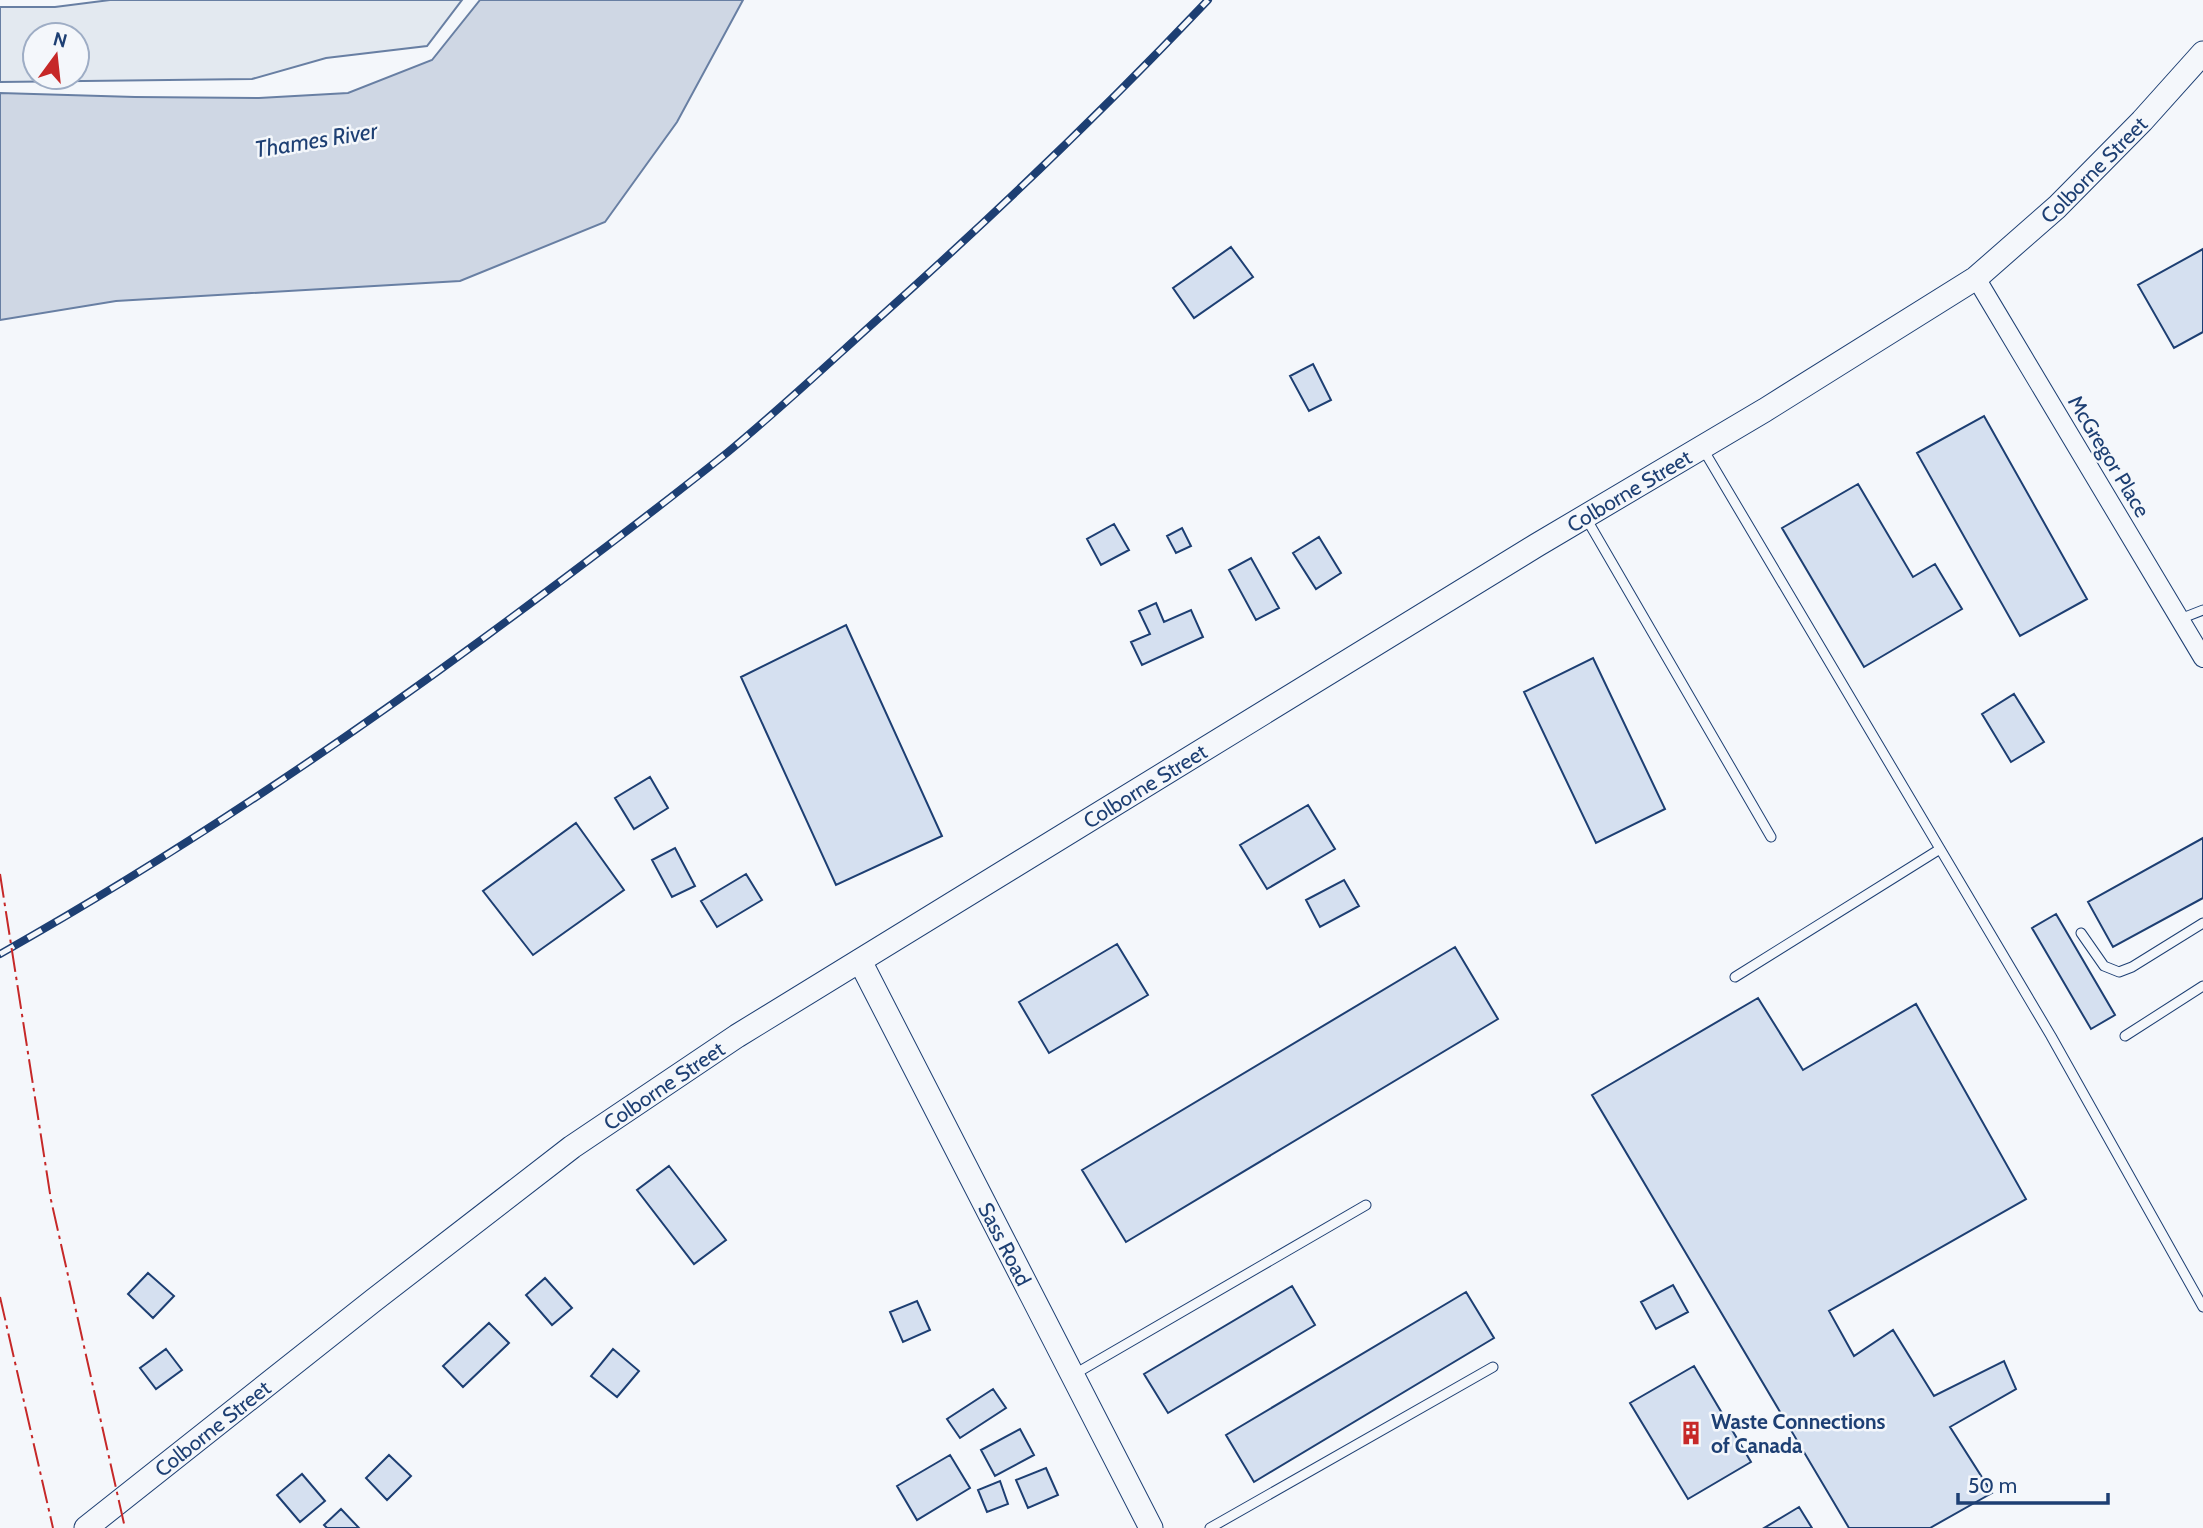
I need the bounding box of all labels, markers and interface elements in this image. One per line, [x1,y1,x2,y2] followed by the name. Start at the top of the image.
[21,21,91,91] north arrow
[51,27,70,53] text: N
[2035,111,2152,228] street label: Colborne Street
[253,116,380,164] water label: Thames River
[2063,391,2155,522] street label: McGregor Place
[1562,444,1696,537] street label: Colborne Street
[1079,738,1211,833] street label: Colborne Street
[598,1036,729,1135] street label: Colborne Street
[974,1198,1037,1290] street label: Sass Road
[149,1375,275,1481] street label: Colborne Street
[1711,1409,1886,1458] place label: Waste Connections of Canada
[1677,1419,1705,1447] building icon: Waste Connections of Canada
[1958,1462,2108,1506] scale bar
[1968,1473,2017,1498] text: 50 m

